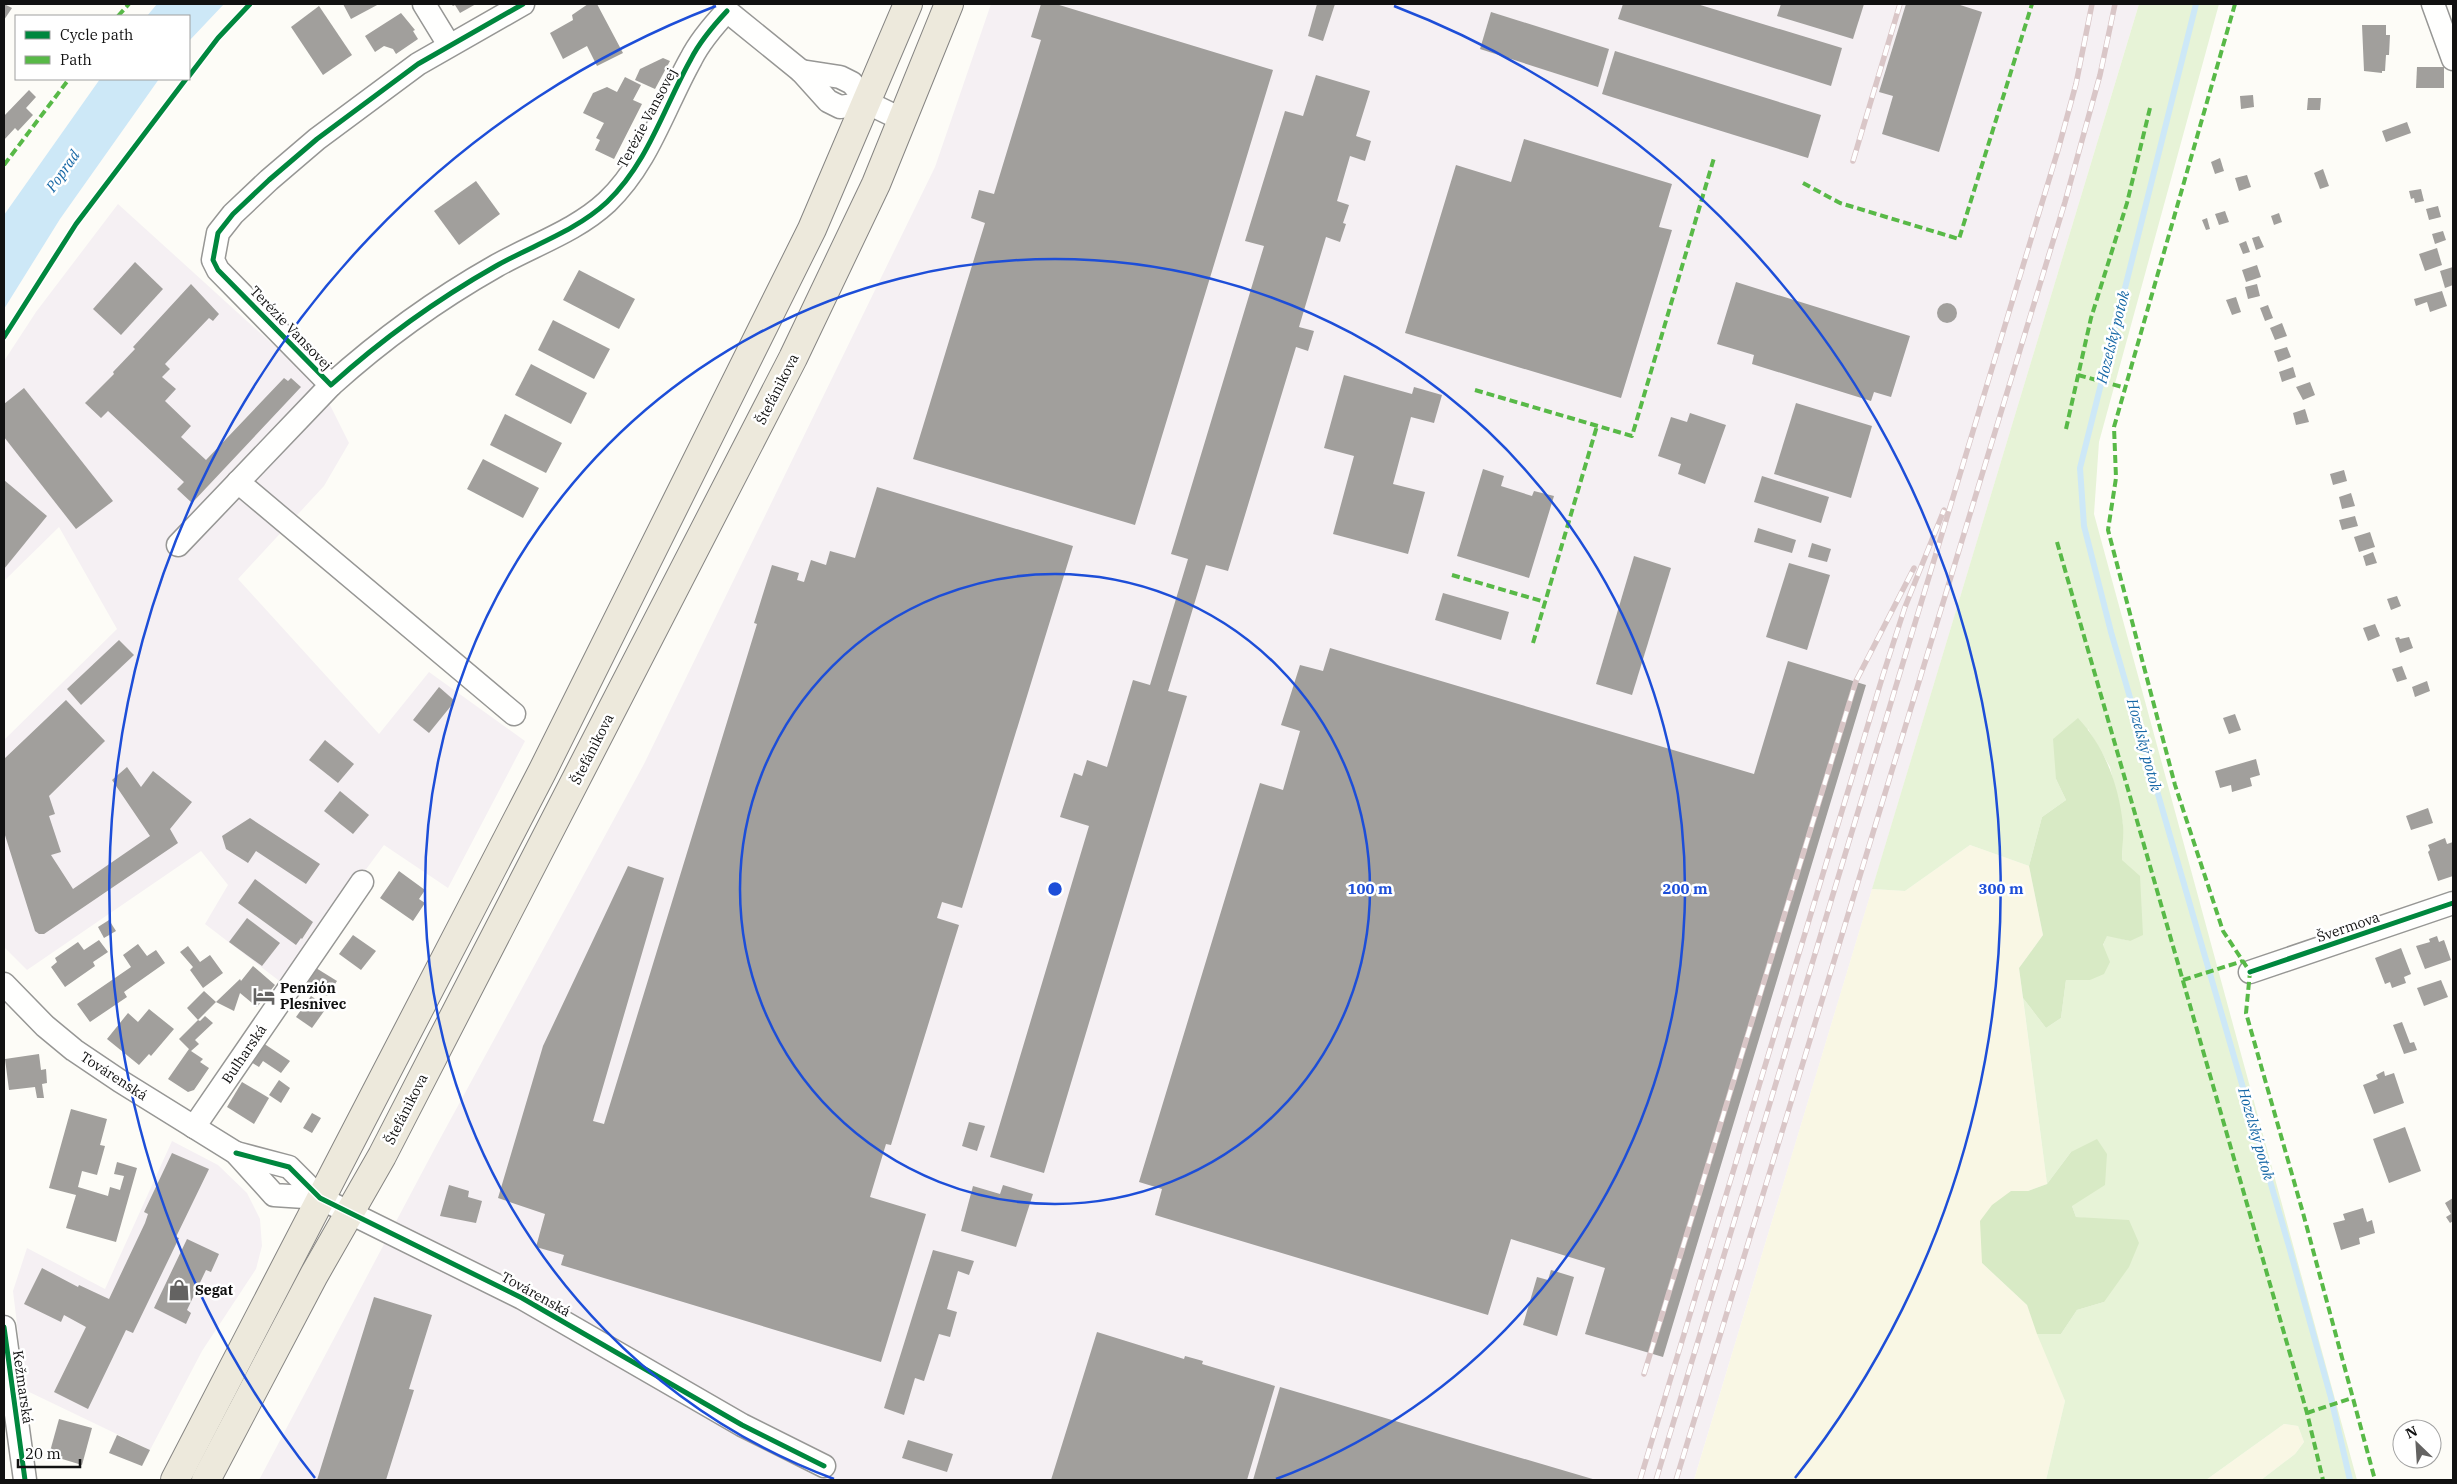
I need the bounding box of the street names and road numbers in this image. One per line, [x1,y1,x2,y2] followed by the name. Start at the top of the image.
[613,65,681,171] street label: Terézie Vansovej
[246,282,336,374] street label: Terézie Vansovej
[751,350,803,427] street label: Štefánikova
[566,710,618,787] street label: Štefánikova
[2314,907,2382,946] street label: Švermova
[218,1021,270,1087] street label: Bulharská
[77,1048,151,1105] street label: Továrenská
[380,1070,432,1147] street label: Štefánikova
[498,1268,574,1321] street label: Továrenská
[9,1349,37,1425] street label: Kežmarská

